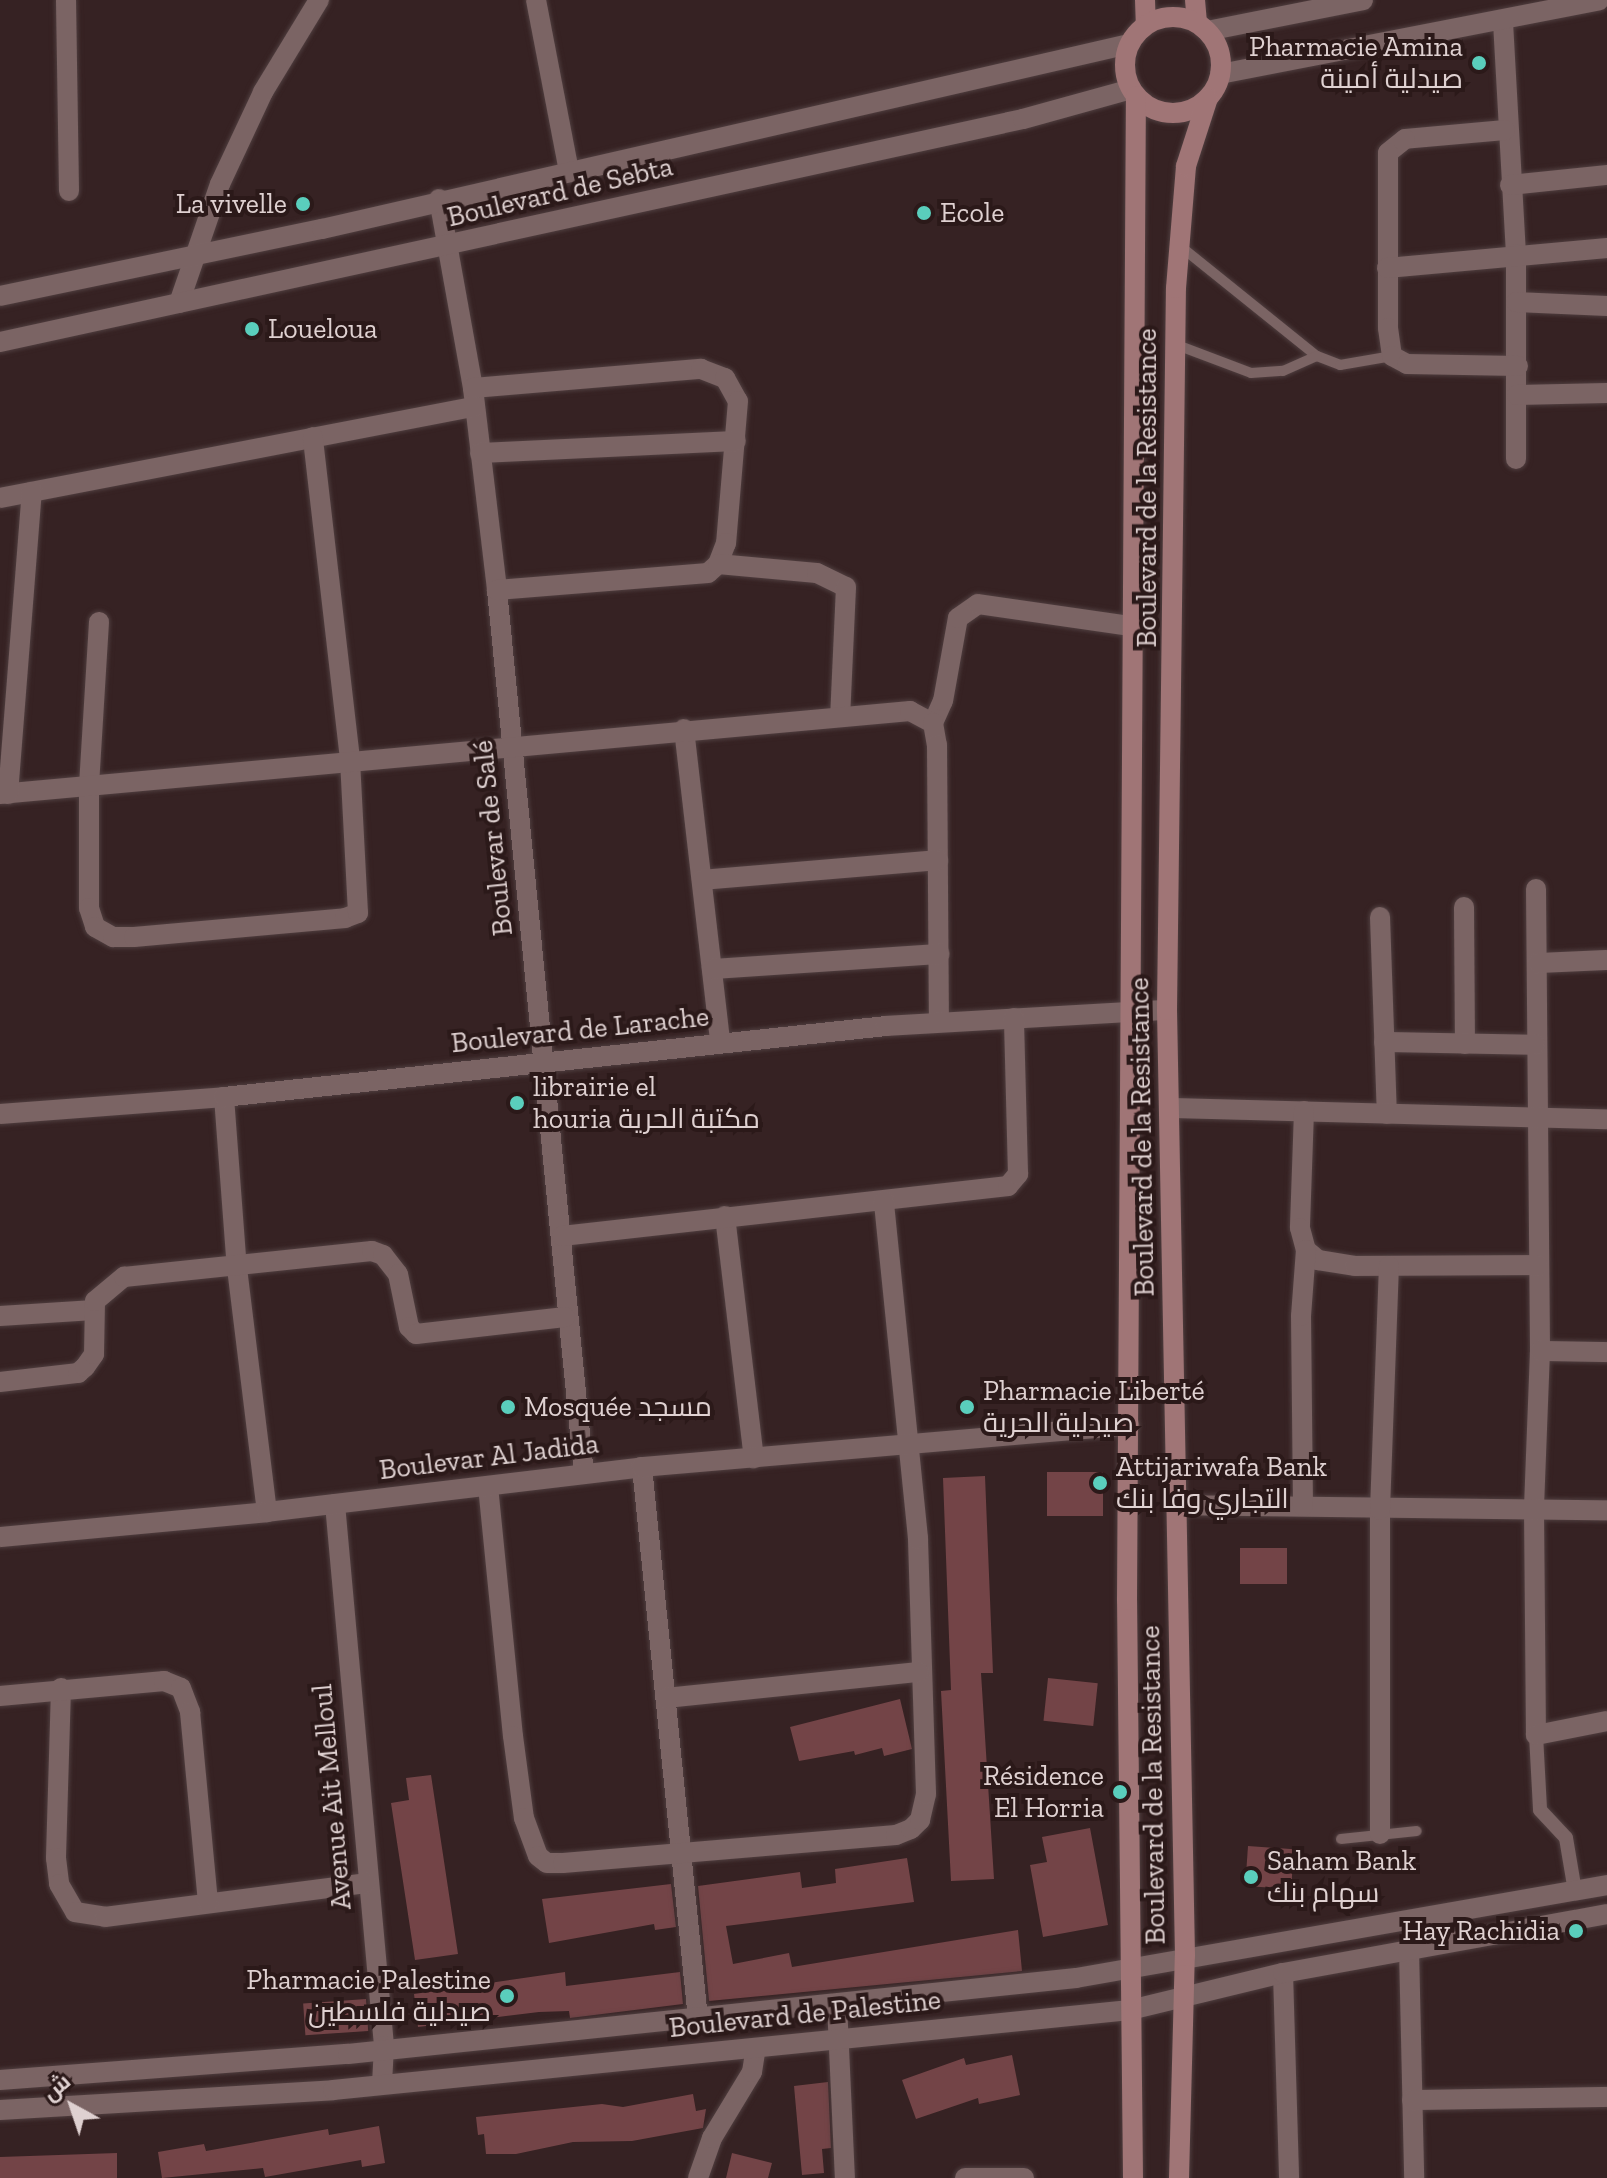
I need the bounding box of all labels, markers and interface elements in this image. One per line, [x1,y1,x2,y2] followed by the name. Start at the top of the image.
[1248,30,1463,96] place label: Pharmacie Amina صيدلية أمينة
[1470,54,1488,72] marker: Pharmacie Amina صيدلية أمينة
[444,150,676,234] street label: Boulevard de Sebta
[175,187,287,221] place label: La vivelle
[294,195,312,213] marker: La vivelle
[940,196,1004,230] place label: Ecole
[915,204,933,222] marker: Ecole
[268,312,378,346] place label: Loueloua
[243,320,261,338] marker: Loueloua
[1130,328,1164,648] street label: Boulevard de la Resistance
[466,738,520,938] street label: Boulevar de Salé
[1122,977,1162,1297] street label: Boulevard de la Resistance
[449,1000,711,1060] street label: Boulevard de Larache
[533,1070,760,1136] place label: librairie el houria مكتبة الحرية
[508,1094,526,1112] marker: librairie el houria مكتبة الحرية
[983,1374,1205,1440] place label: Pharmacie Liberté صيدلية الحرية
[524,1390,712,1424] place label: Mosquée مسجد
[499,1398,517,1416] marker: Mosquée مسجد
[958,1398,976,1416] marker: Pharmacie Liberté صيدلية الحرية
[376,1427,602,1487] street label: Boulevar Al Jadida
[1116,1450,1327,1516] place label: Attijariwafa Bank التجاري وفا بنك
[1091,1474,1109,1492] marker: Attijariwafa Bank التجاري وفا بنك
[1133,1625,1173,1945] street label: Boulevard de la Resistance
[305,1682,359,1912] street label: Avenue Ait Melloul
[983,1759,1104,1825] place label: Résidence El Horria
[1111,1783,1129,1801] marker: Résidence El Horria
[1267,1844,1416,1910] place label: Saham Bank سهام بنك
[1242,1868,1260,1886] marker: Saham Bank سهام بنك
[1402,1914,1560,1948] place label: Hay Rachidia
[1567,1922,1585,1940] marker: Hay Rachidia
[246,1963,491,2029] place label: Pharmacie Palestine صيدلية فلسطين
[668,1983,942,2045] street label: Boulevard de Palestine
[498,1987,516,2005] marker: Pharmacie Palestine صيدلية فلسطين
[32,2066,112,2146] north arrow
[37,2068,76,2107] text: ش

